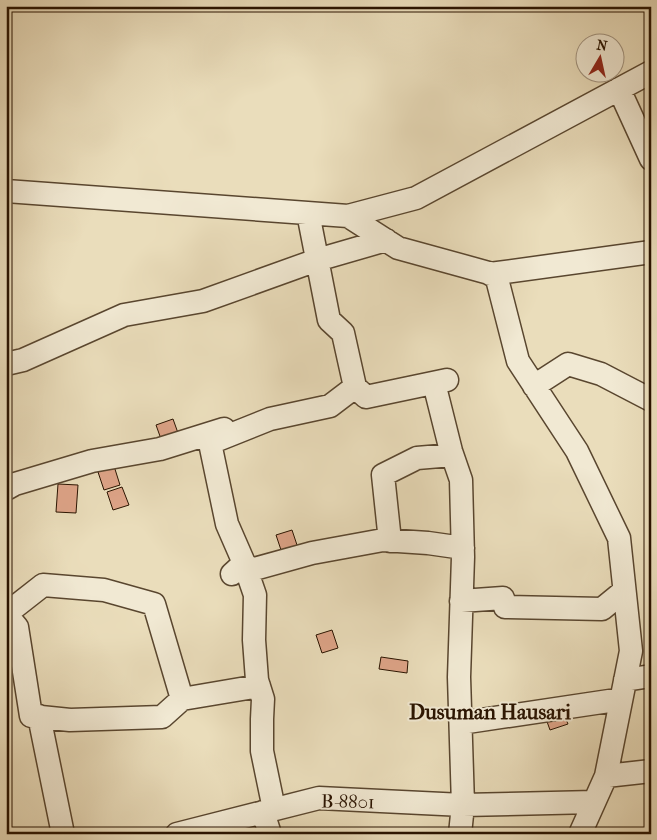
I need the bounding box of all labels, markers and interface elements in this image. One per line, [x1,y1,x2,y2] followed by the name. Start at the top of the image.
[574,32,624,82] north arrow
[595,36,609,55] text: N
[409,700,572,724] district label: Dusuman Hausari
[321,791,375,813] street label: B-8801

